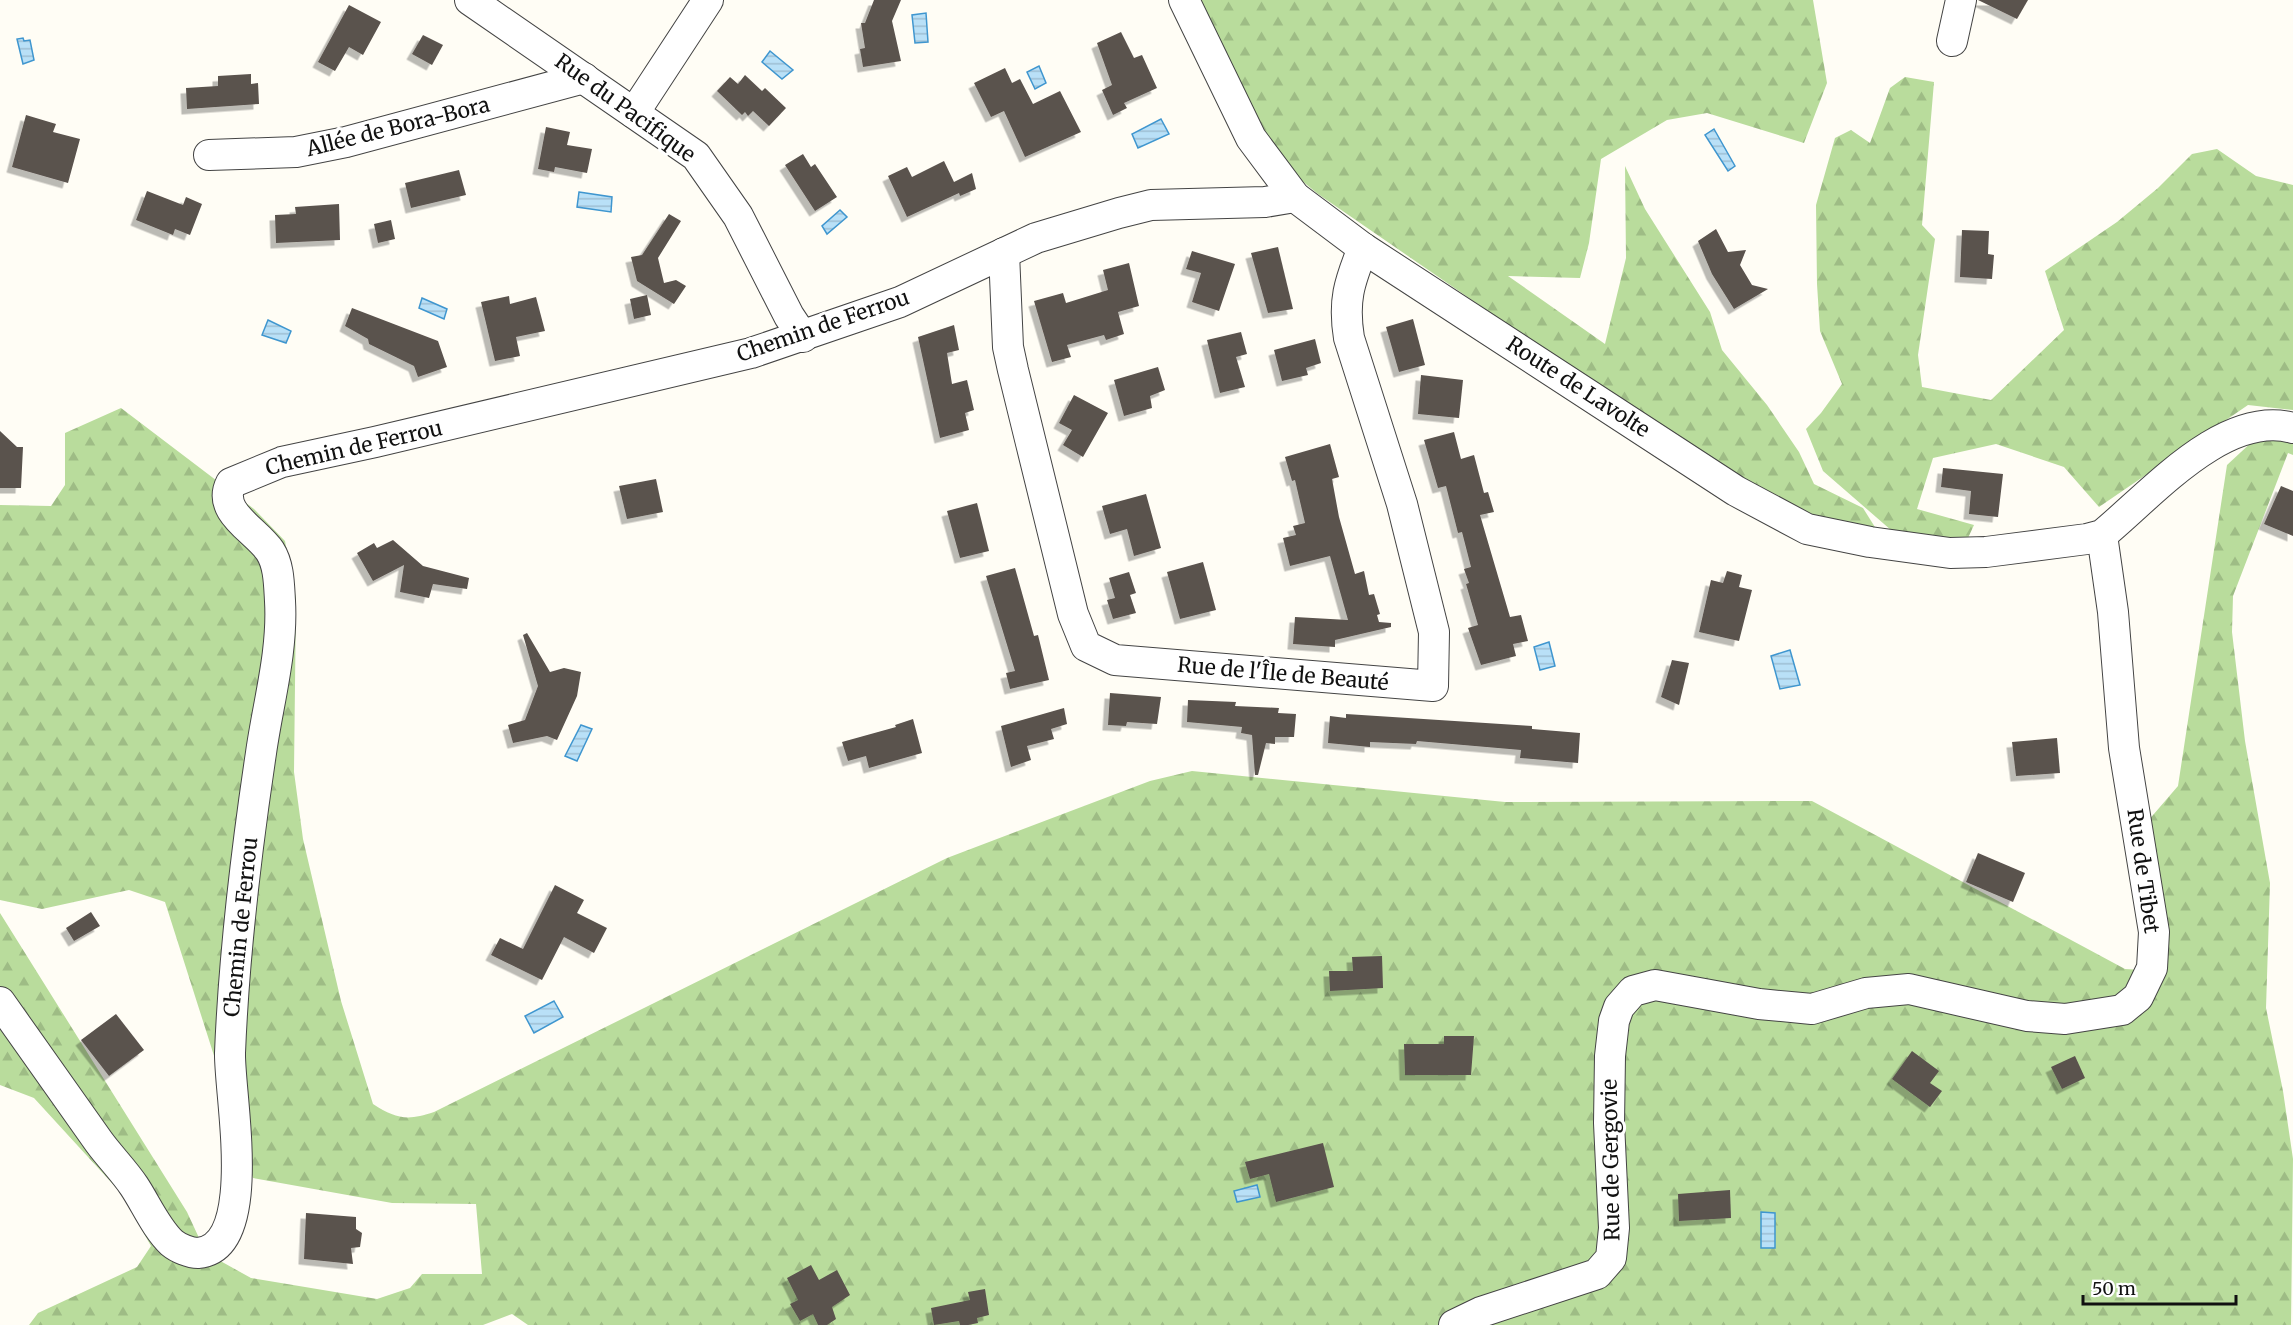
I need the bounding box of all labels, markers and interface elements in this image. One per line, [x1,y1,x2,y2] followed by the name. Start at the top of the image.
[550,47,701,168] street label: Rue du Pacifique
[302,91,492,163] street label: Allée de Bora-Bora
[733,283,913,368] street label: Chemin de Ferrou
[1501,330,1655,443] street label: Route de Lavolte
[263,414,445,481] street label: Chemin de Ferrou
[1176,651,1390,696] street label: Rue de l'Île de Beauté
[2121,807,2166,935] street label: Rue de Tibet
[218,836,263,1018] street label: Chemin de Ferrou
[1596,1079,1625,1241] street label: Rue de Gergovie
[2083,1268,2236,1306] scale bar
[2092,1277,2136,1300] text: 50 m

